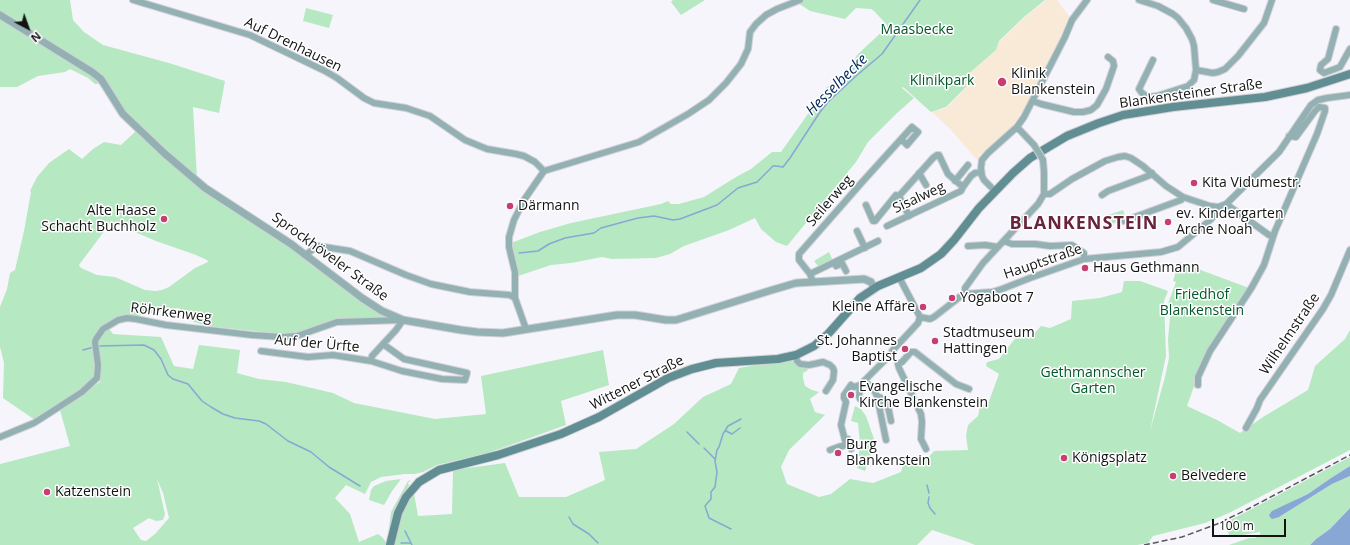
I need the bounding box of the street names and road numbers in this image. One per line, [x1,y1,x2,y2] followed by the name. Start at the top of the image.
[242,14,344,76] street label: Auf Drenhausen
[1118,76,1264,112] street label: Blankensteiner Straße
[803,172,857,230] street label: Seilerweg
[890,179,948,217] street label: Sisalweg
[269,209,391,305] street label: Sprockhöveler Straße
[1002,241,1084,283] street label: Hauptstraße
[1257,290,1323,378] street label: Wilhelmstraße
[130,300,212,326] street label: Röhrkenweg
[274,332,360,356] street label: Auf der Ürfte
[587,352,687,414] street label: Wittener Straße

